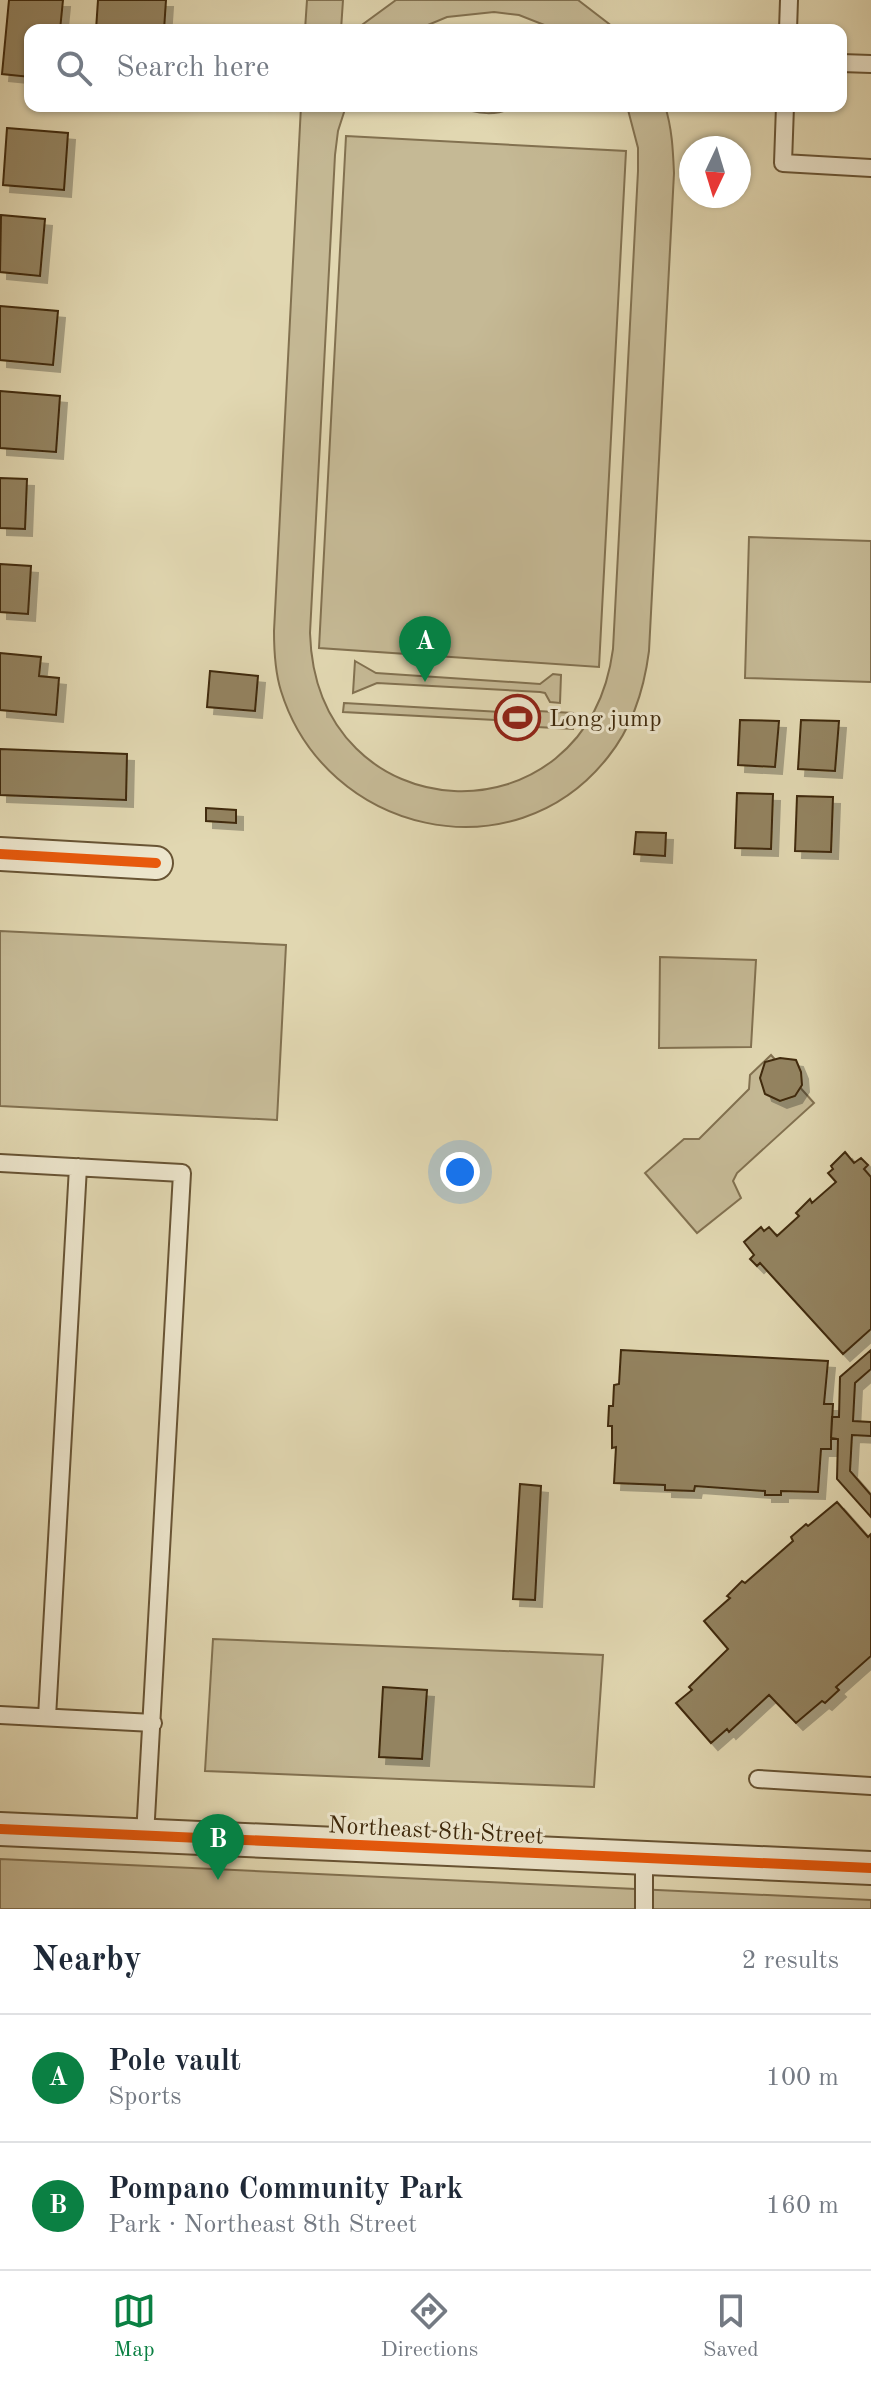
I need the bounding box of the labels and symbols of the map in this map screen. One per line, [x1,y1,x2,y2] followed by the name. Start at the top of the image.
[679,136,751,208] north arrow
[399,616,451,682] pin: A
[494,694,542,742] sports icon: Long jump
[549,708,662,732] place label: Long jump
[440,1152,480,1192] your location
[192,1814,244,1880] pin: B
[328,1814,544,1850] street label: Northeast 8th Street

